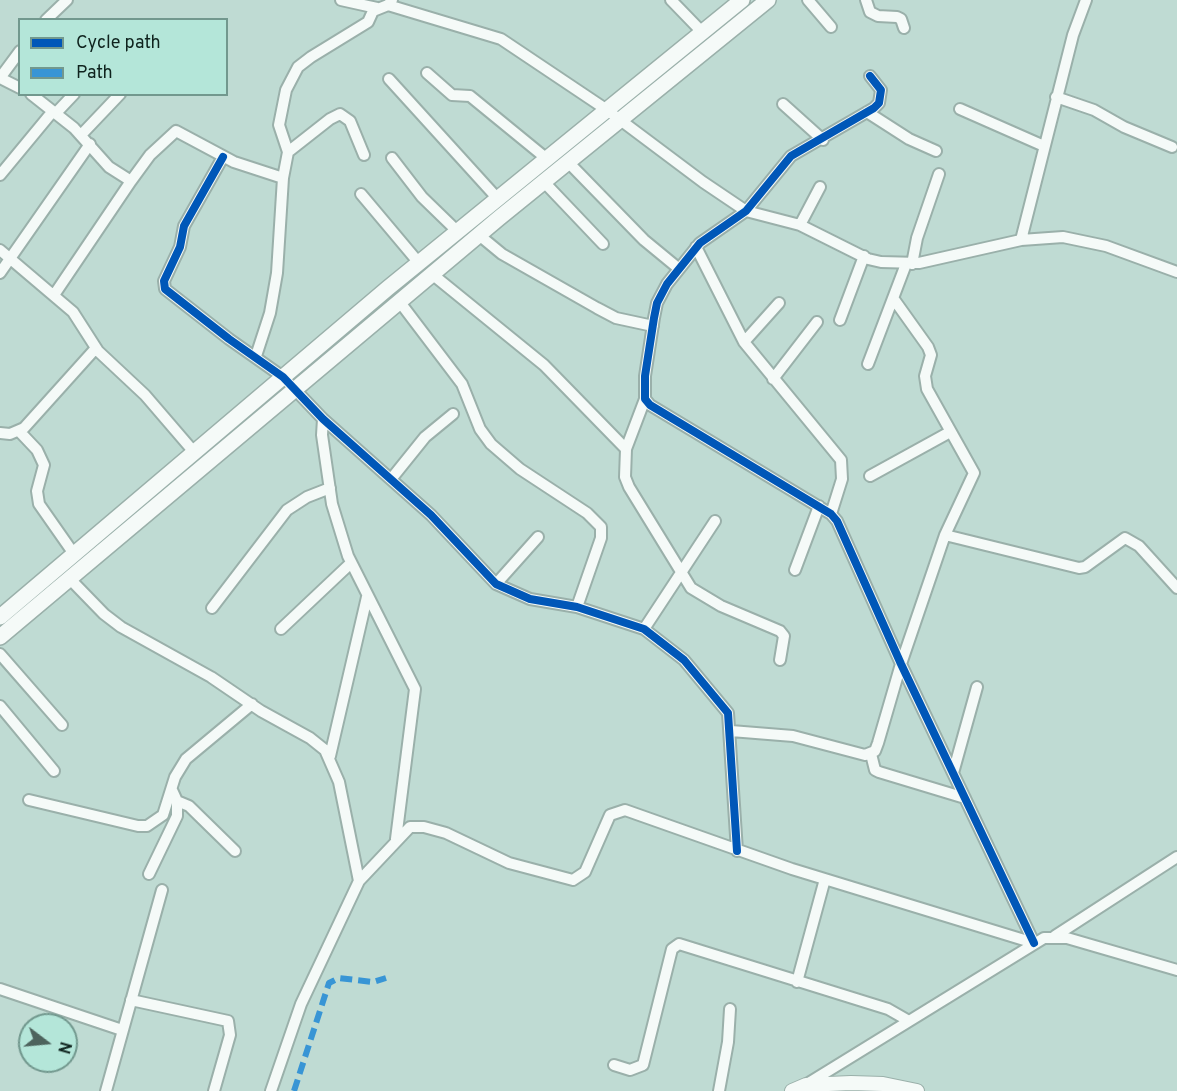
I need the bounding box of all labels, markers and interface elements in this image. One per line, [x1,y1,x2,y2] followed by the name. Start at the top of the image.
[18,18,228,96] legend
[76,32,161,55] text: Cycle path
[76,62,113,85] text: Path
[18,1013,78,1073] north arrow
[52,1039,75,1056] text: N

